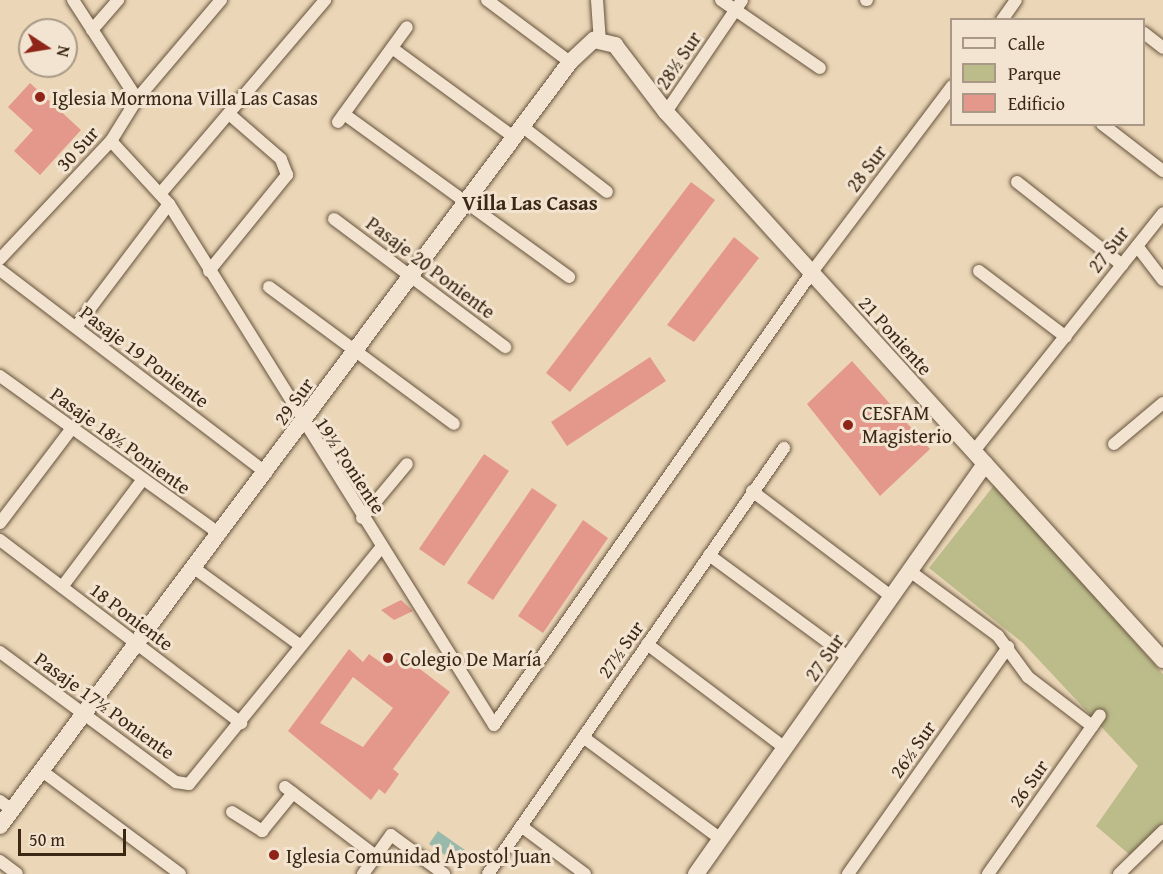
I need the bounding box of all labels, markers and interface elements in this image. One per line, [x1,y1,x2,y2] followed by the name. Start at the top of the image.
[18,18,78,78] north arrow
[950,18,1145,126] legend
[650,27,706,93] street label: 28½ Sur
[1008,30,1045,57] text: Calle
[51,44,77,59] text: N
[1008,60,1061,87] text: Parque
[52,85,318,109] place label: Iglesia Mormona Villa Las Casas
[33,90,47,104] marker: Iglesia Mormona Villa Las Casas
[1008,90,1065,117] text: Edificio
[51,120,103,176] street label: 30 Sur
[841,140,891,196] street label: 28 Sur
[462,190,598,216] district label: Villa Las Casas
[362,211,500,323] street label: Pasaje 20 Poniente
[1082,221,1134,277] street label: 27 Sur
[854,290,938,380] street label: 21 Poniente
[76,300,214,412] street label: Pasaje 19 Poniente
[268,373,318,429] street label: 29 Sur
[46,381,196,499] street label: Pasaje 18½ Poniente
[862,401,952,448] place label: CESFAM Magisterio
[311,412,391,518] street label: 19½ Poniente
[839,416,857,434] marker: CESFAM Magisterio
[85,577,179,655] street label: 18 Poniente
[592,616,648,682] street label: 27½ Sur
[799,629,849,685] street label: 27 Sur
[30,646,180,764] street label: Pasaje 17½ Poniente
[400,646,541,670] place label: Colegio De María
[381,651,395,665] marker: Colegio De María
[884,716,940,782] street label: 26½ Sur
[1003,755,1053,811] street label: 26 Sur
[21,817,129,855] scale bar
[29,826,65,853] text: 50 m
[286,843,551,867] place label: Iglesia Comunidad Apostol Juan
[267,848,281,862] marker: Iglesia Comunidad Apostol Juan

